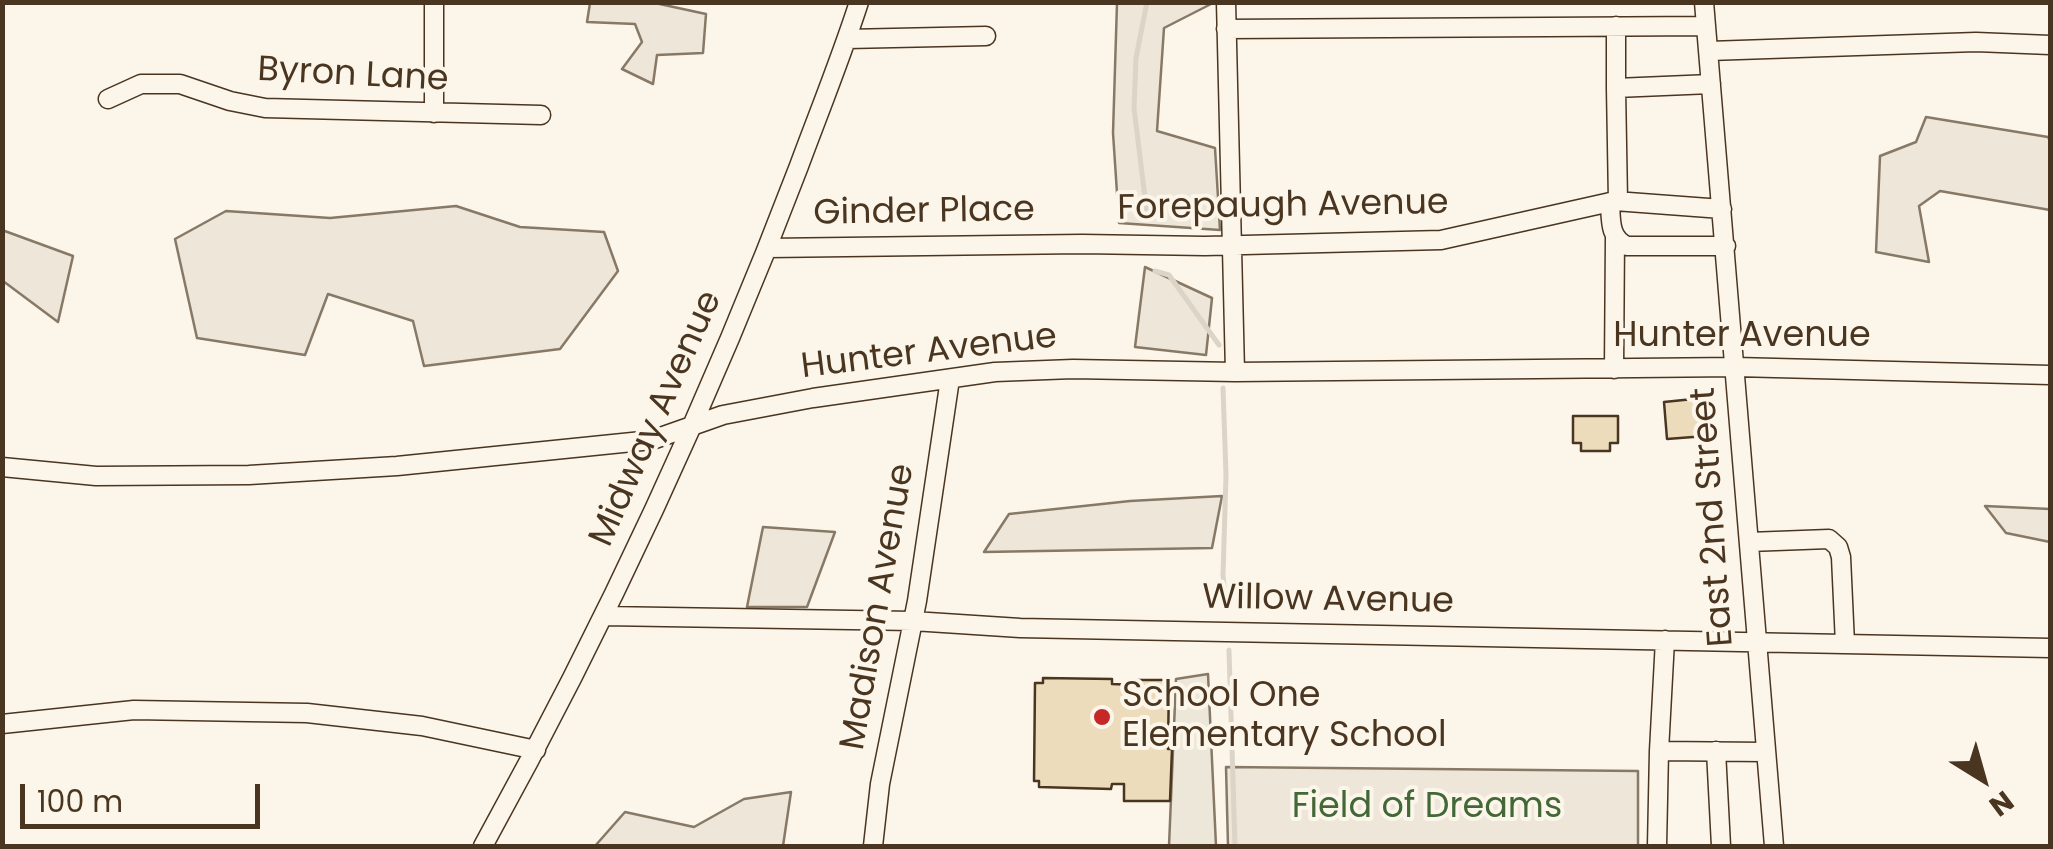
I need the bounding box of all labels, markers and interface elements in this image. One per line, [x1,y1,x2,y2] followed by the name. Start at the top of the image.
[256,50,450,102] street label: Byron Lane
[1117,183,1449,231] street label: Forepaugh Avenue
[813,190,1035,236] street label: Ginder Place
[582,285,732,553] street label: Midway Avenue
[799,316,1059,390] street label: Hunter Avenue
[1613,316,1871,358] street label: Hunter Avenue
[1684,386,1744,648] street label: East 2nd Street
[833,461,925,753] street label: Madison Avenue
[1202,578,1454,624] street label: Willow Avenue
[1122,676,1447,758] place label: School One Elementary School
[1091,706,1113,728] marker: School One Elementary School
[1933,729,2033,829] north arrow
[25,764,265,826] scale bar
[37,780,123,823] text: 100 m
[1981,781,2022,825] text: N
[1292,787,1562,829] park label: Field of Dreams

